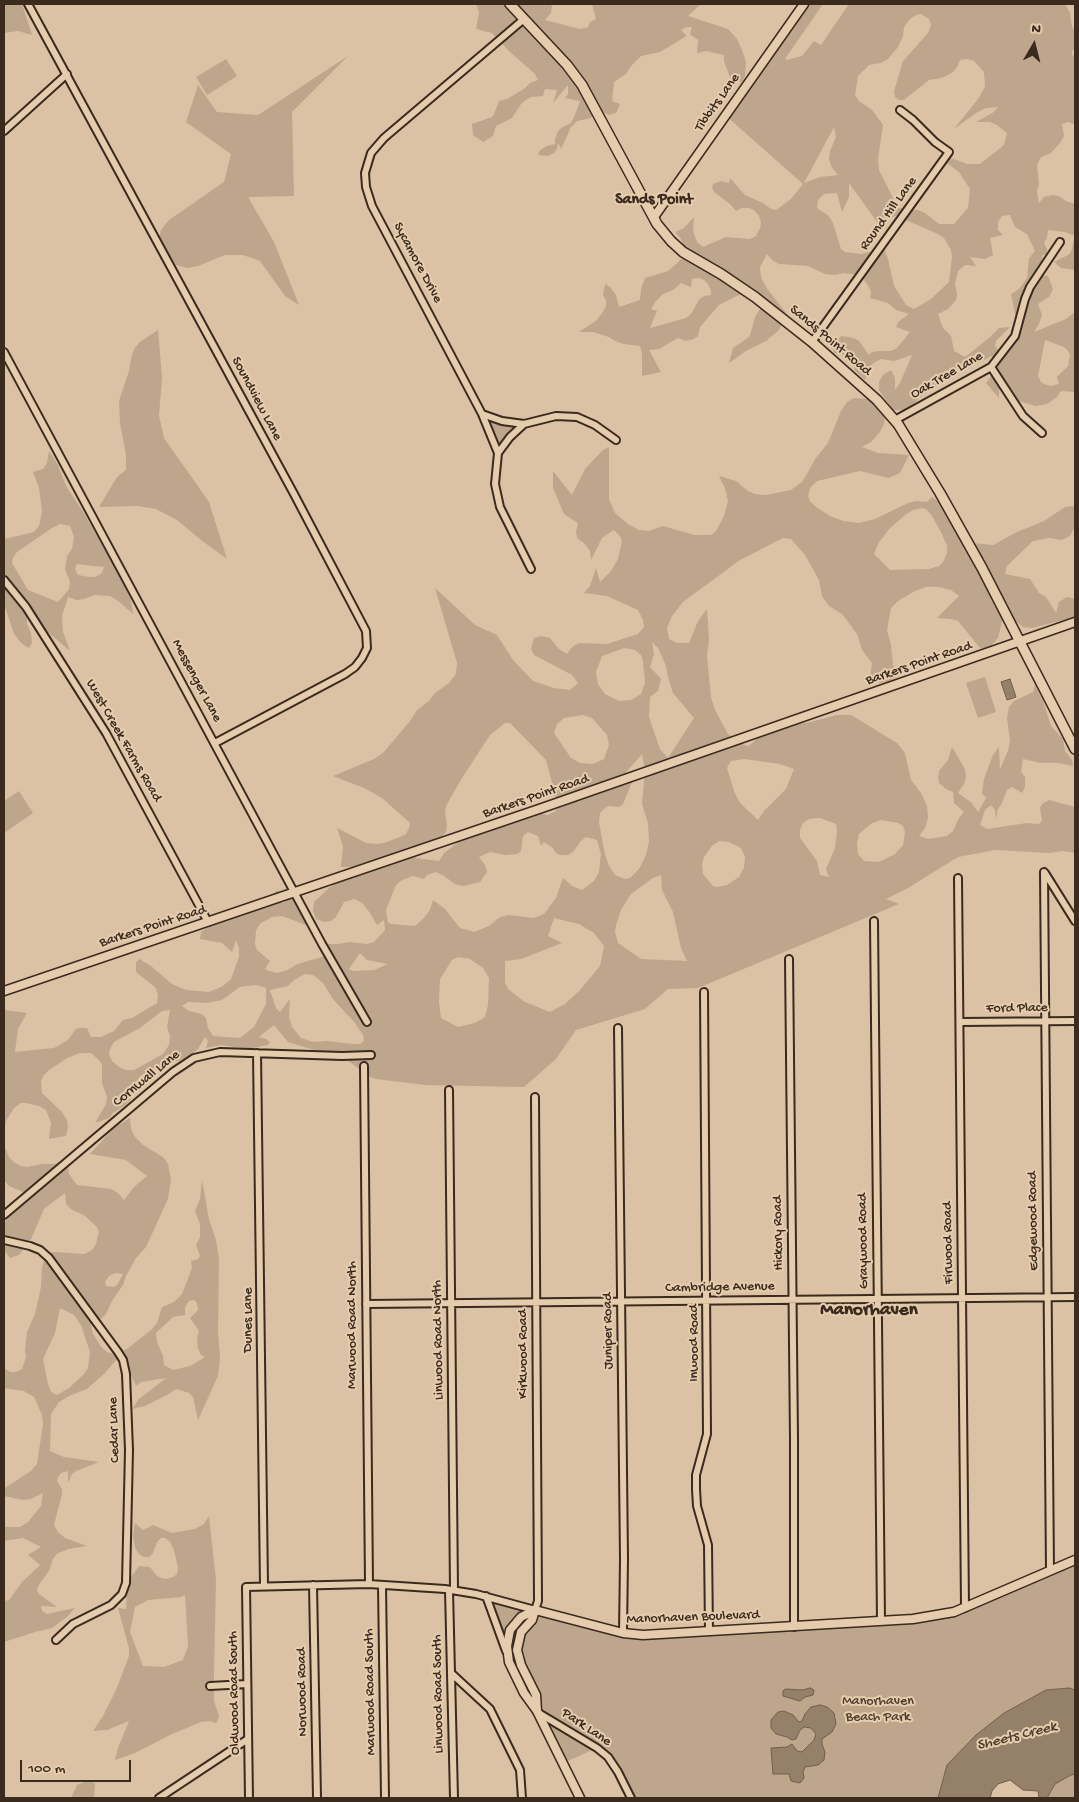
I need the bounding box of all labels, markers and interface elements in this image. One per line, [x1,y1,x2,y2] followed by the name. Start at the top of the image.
[1009,20,1059,70] north arrow
[1030,21,1042,39] text: N
[692,71,744,135] street label: Tibbits Lane
[857,174,921,254] street label: Round Hill Lane
[615,191,693,211] district label: Sands Point
[389,220,445,306] street label: Sycamore Drive
[786,302,874,380] street label: Sands Point Road
[908,349,986,403] street label: Oak Tree Lane
[227,354,285,444] street label: Soundview Lane
[167,637,225,725] street label: Messenger Lane
[864,638,974,690] street label: Barkers Point Road
[81,677,165,805] street label: West Creek Farms Road
[481,771,591,823] street label: Barkers Point Road
[98,902,208,952] street label: Barkers Point Road
[986,1000,1048,1018] street label: Ford Place
[110,1047,184,1111] street label: Cornwall Lane
[1025,1171,1043,1271] street label: Edgewood Road
[855,1193,873,1289] street label: Graywood Road
[770,1195,788,1271] street label: Hickory Road
[940,1202,958,1284] street label: Firwood Road
[345,1261,361,1389] street label: Marwood Road North
[665,1279,775,1297] street label: Cambridge Avenue
[430,1280,448,1400] street label: Linwood Road North
[241,1288,257,1352] street label: Dunes Lane
[600,1293,618,1369] street label: Juniper Road
[820,1300,918,1322] district label: Manorhaven
[687,1304,703,1382] street label: Inwood Road
[516,1309,532,1399] street label: Kirkwood Road
[105,1397,125,1463] street label: Cedar Lane
[626,1607,760,1629] street label: Manorhaven Boulevard
[361,1628,381,1756] street label: Marwood Road South
[226,1631,244,1755] street label: Oldwood Road South
[430,1634,448,1754] street label: Linwood Road South
[294,1647,312,1737] street label: Norwood Road
[842,1694,914,1726] park label: Manorhaven Beach Park
[558,1705,614,1751] street label: Park Lane
[975,1718,1059,1756] water label: Sheets Creek
[22,1750,134,1782] scale bar
[28,1760,65,1778] text: 100 m

